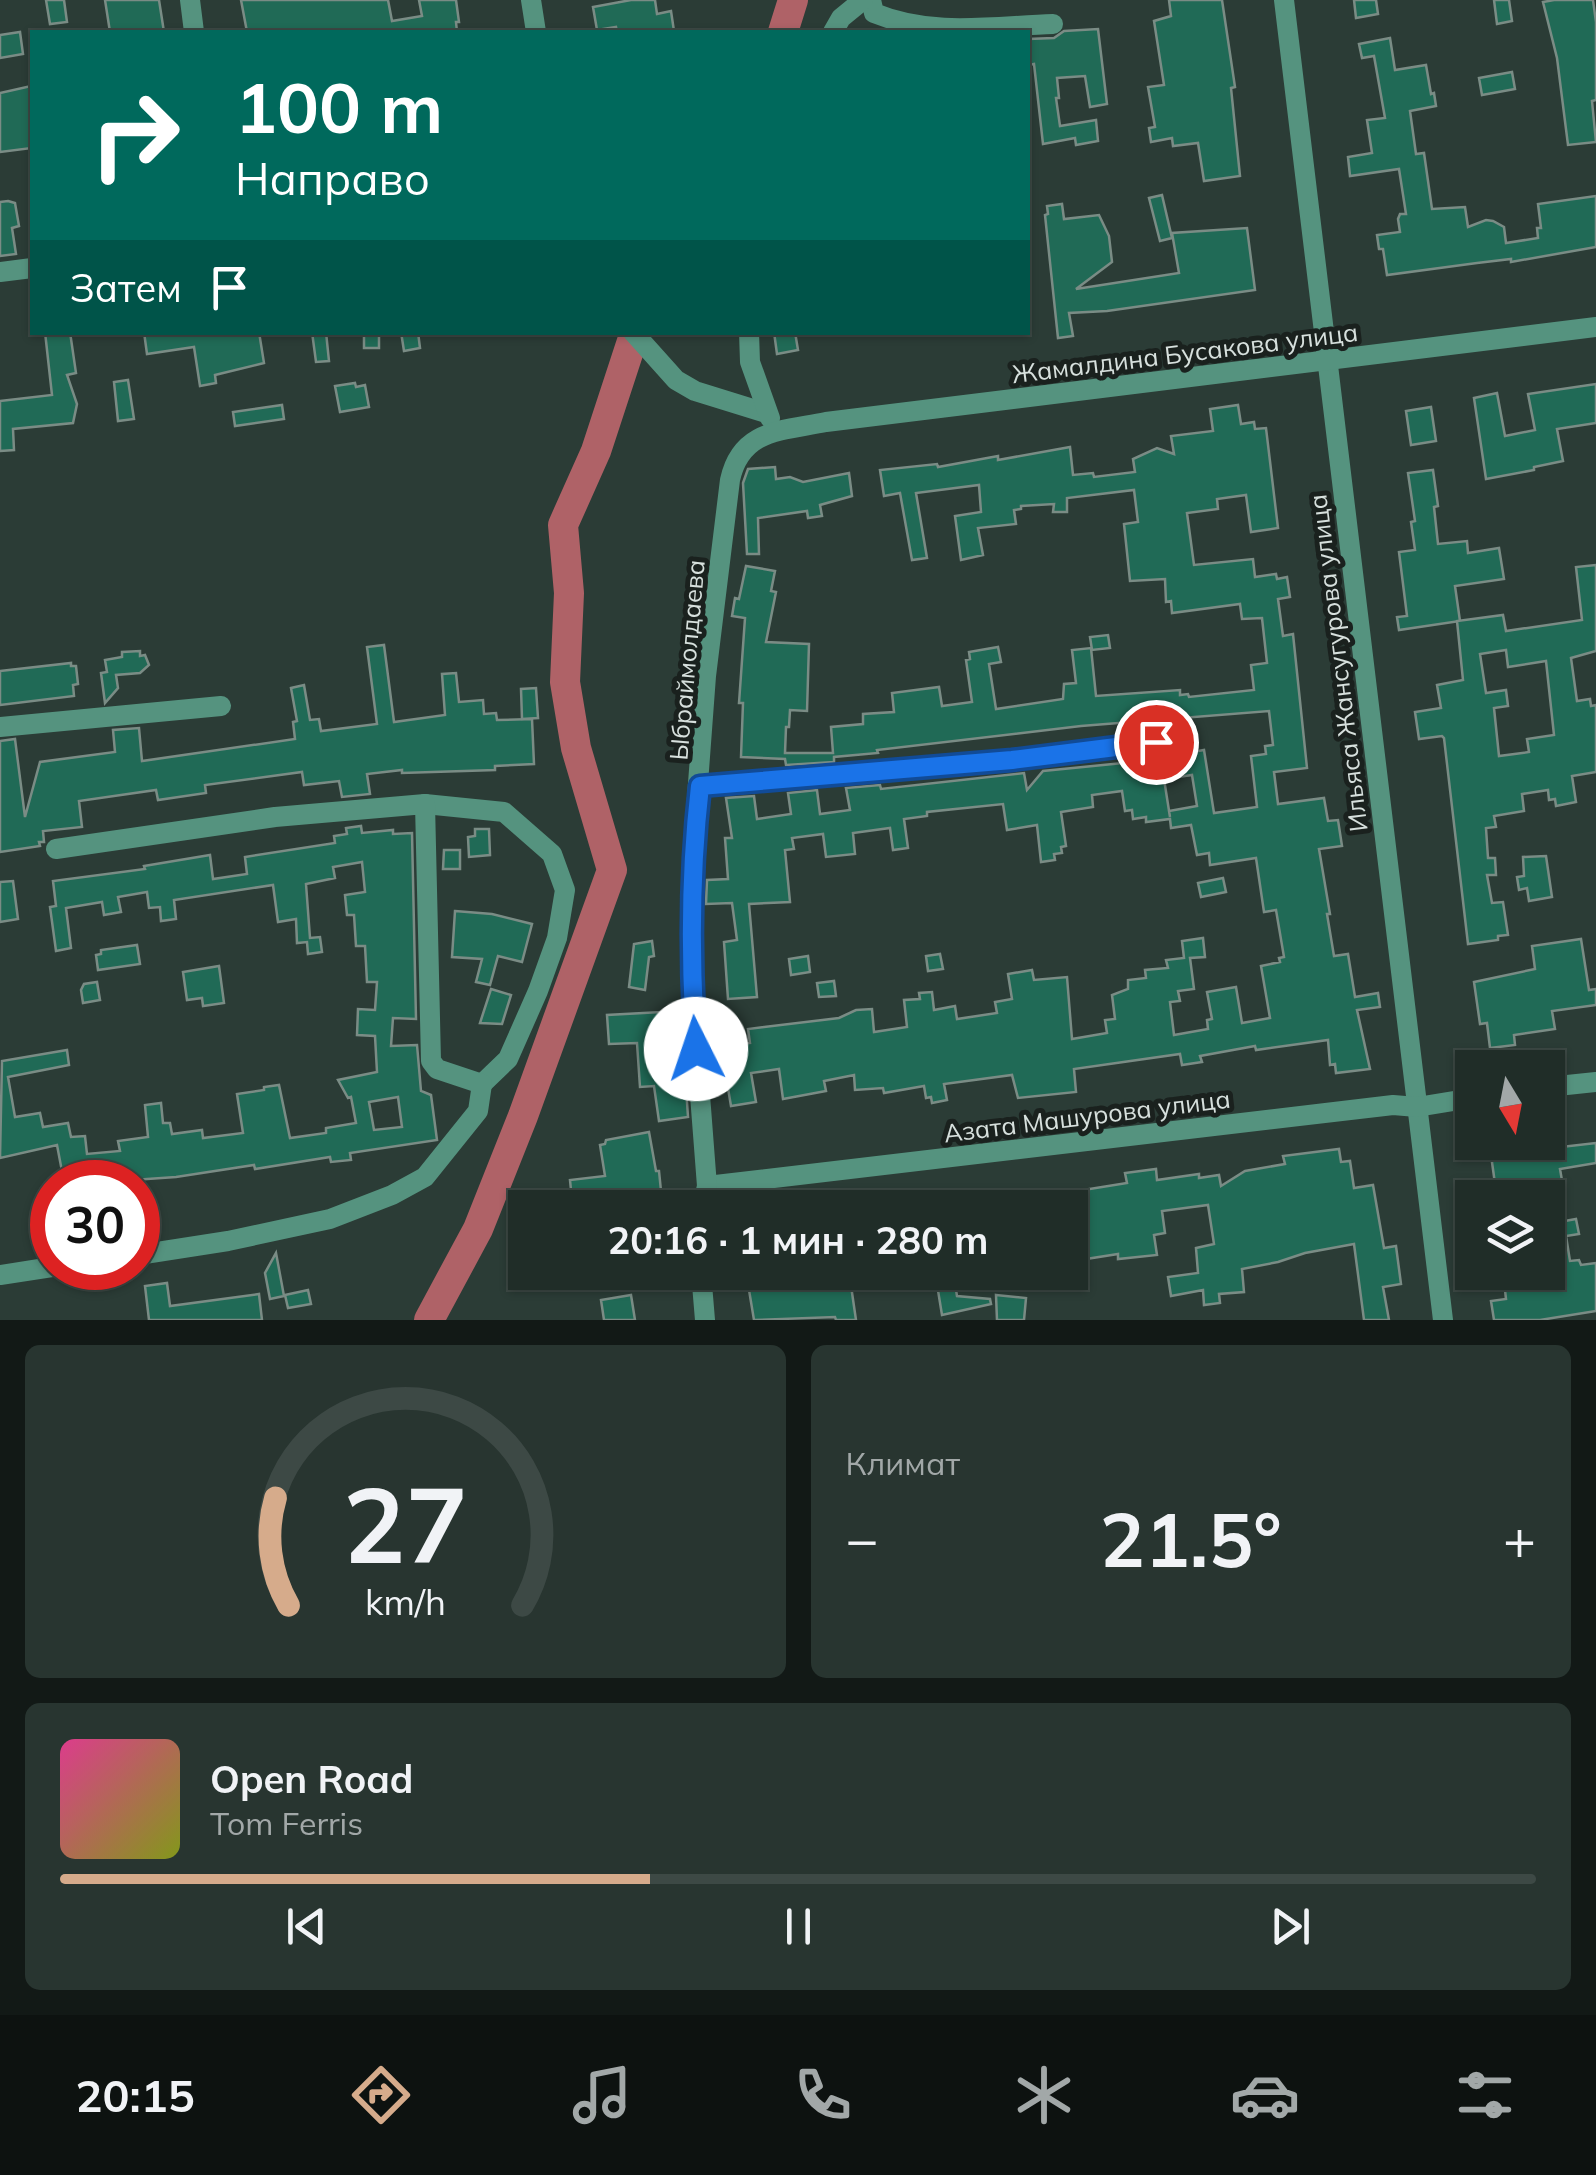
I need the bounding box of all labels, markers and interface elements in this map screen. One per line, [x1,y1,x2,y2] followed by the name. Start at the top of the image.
[235,63,443,151] text: 100 m
[70,70,200,200] icon: right
[235,150,430,206] text: Направо
[202,260,257,315] icon: arrive
[70,264,182,312] text: Затем
[1010,316,1360,389] street label: Жамалдина Бусакова улица
[1301,493,1374,834] street label: Ильяса Жансугурова улица
[662,558,711,761] street label: Ыбраймолдаева
[1114,700,1199,785] pin
[1129,715,1184,770] icon: arrive
[644,997,748,1101] position arrow
[1455,1050,1565,1160] north arrow
[1455,1050,1565,1290] map controls
[942,1083,1232,1148] street label: Азата Машурова улица
[30,1160,160,1290] speed limit sign: 30
[1455,1180,1565,1290] button: layers
[608,1216,988,1264] text: 20:16 · 1 мин · 280 m
[846,1443,960,1483] text: Климат
[343,1458,468,1589] text: 27
[1100,1492,1282,1586] text: 21.5°
[846,1504,879,1573] text: −
[1503,1504,1536,1573] text: +
[365,1579,446,1624] text: km/h
[210,1755,413,1803] text: Open Road
[210,1803,363,1843] text: Tom Ferris
[279,1899,334,1954] icon: previous
[771,1899,826,1954] icon: pause
[1263,1899,1318,1954] icon: next
[346,2060,416,2130] icon: directions
[567,2060,637,2130] icon: music
[788,2060,858,2130] icon: phone
[1009,2060,1079,2130] icon: climate
[1230,2060,1300,2130] icon: car
[1450,2060,1520,2130] icon: filters
[75,2067,195,2123] text: 20:15

